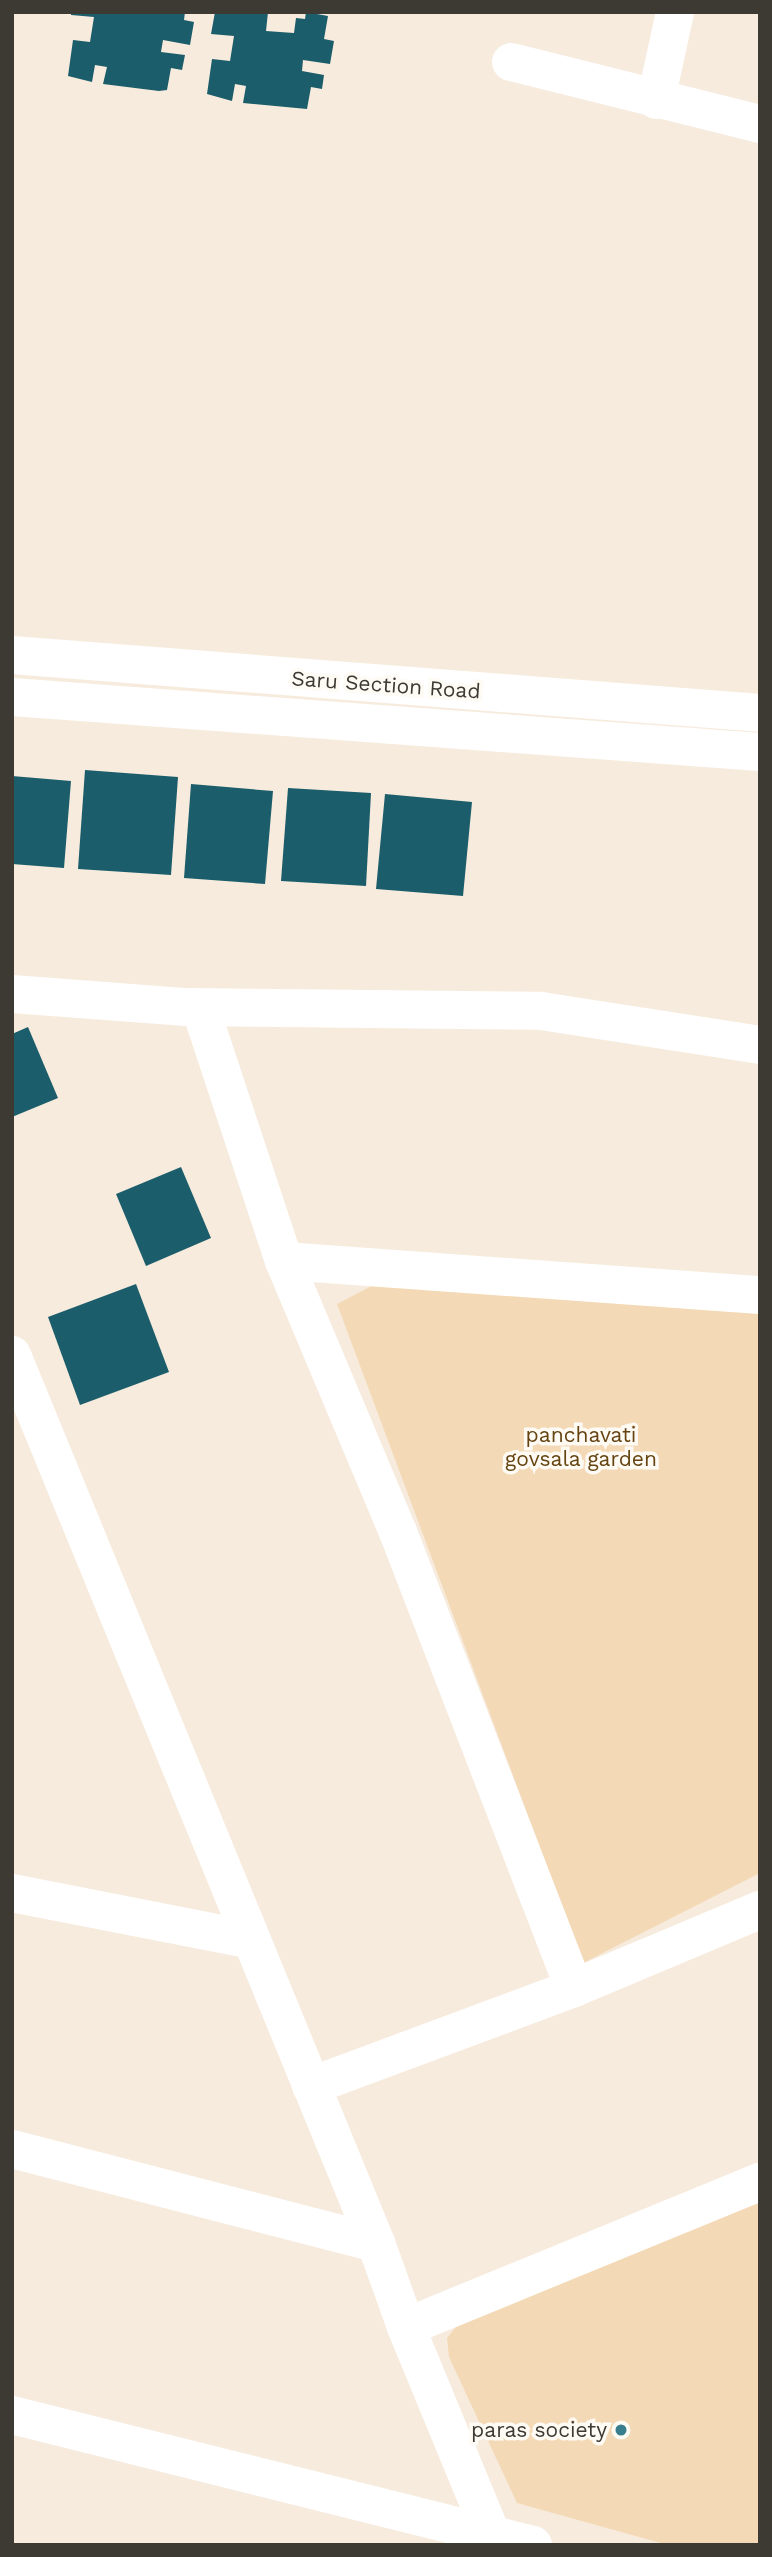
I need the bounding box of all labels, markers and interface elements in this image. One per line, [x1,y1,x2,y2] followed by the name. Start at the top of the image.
[291,666,481,704] street label: Saru Section Road
[505,1422,657,1472] park label: panchavati govsala garden
[471,2417,607,2443] place label: paras society
[613,2422,629,2438] marker: paras society

